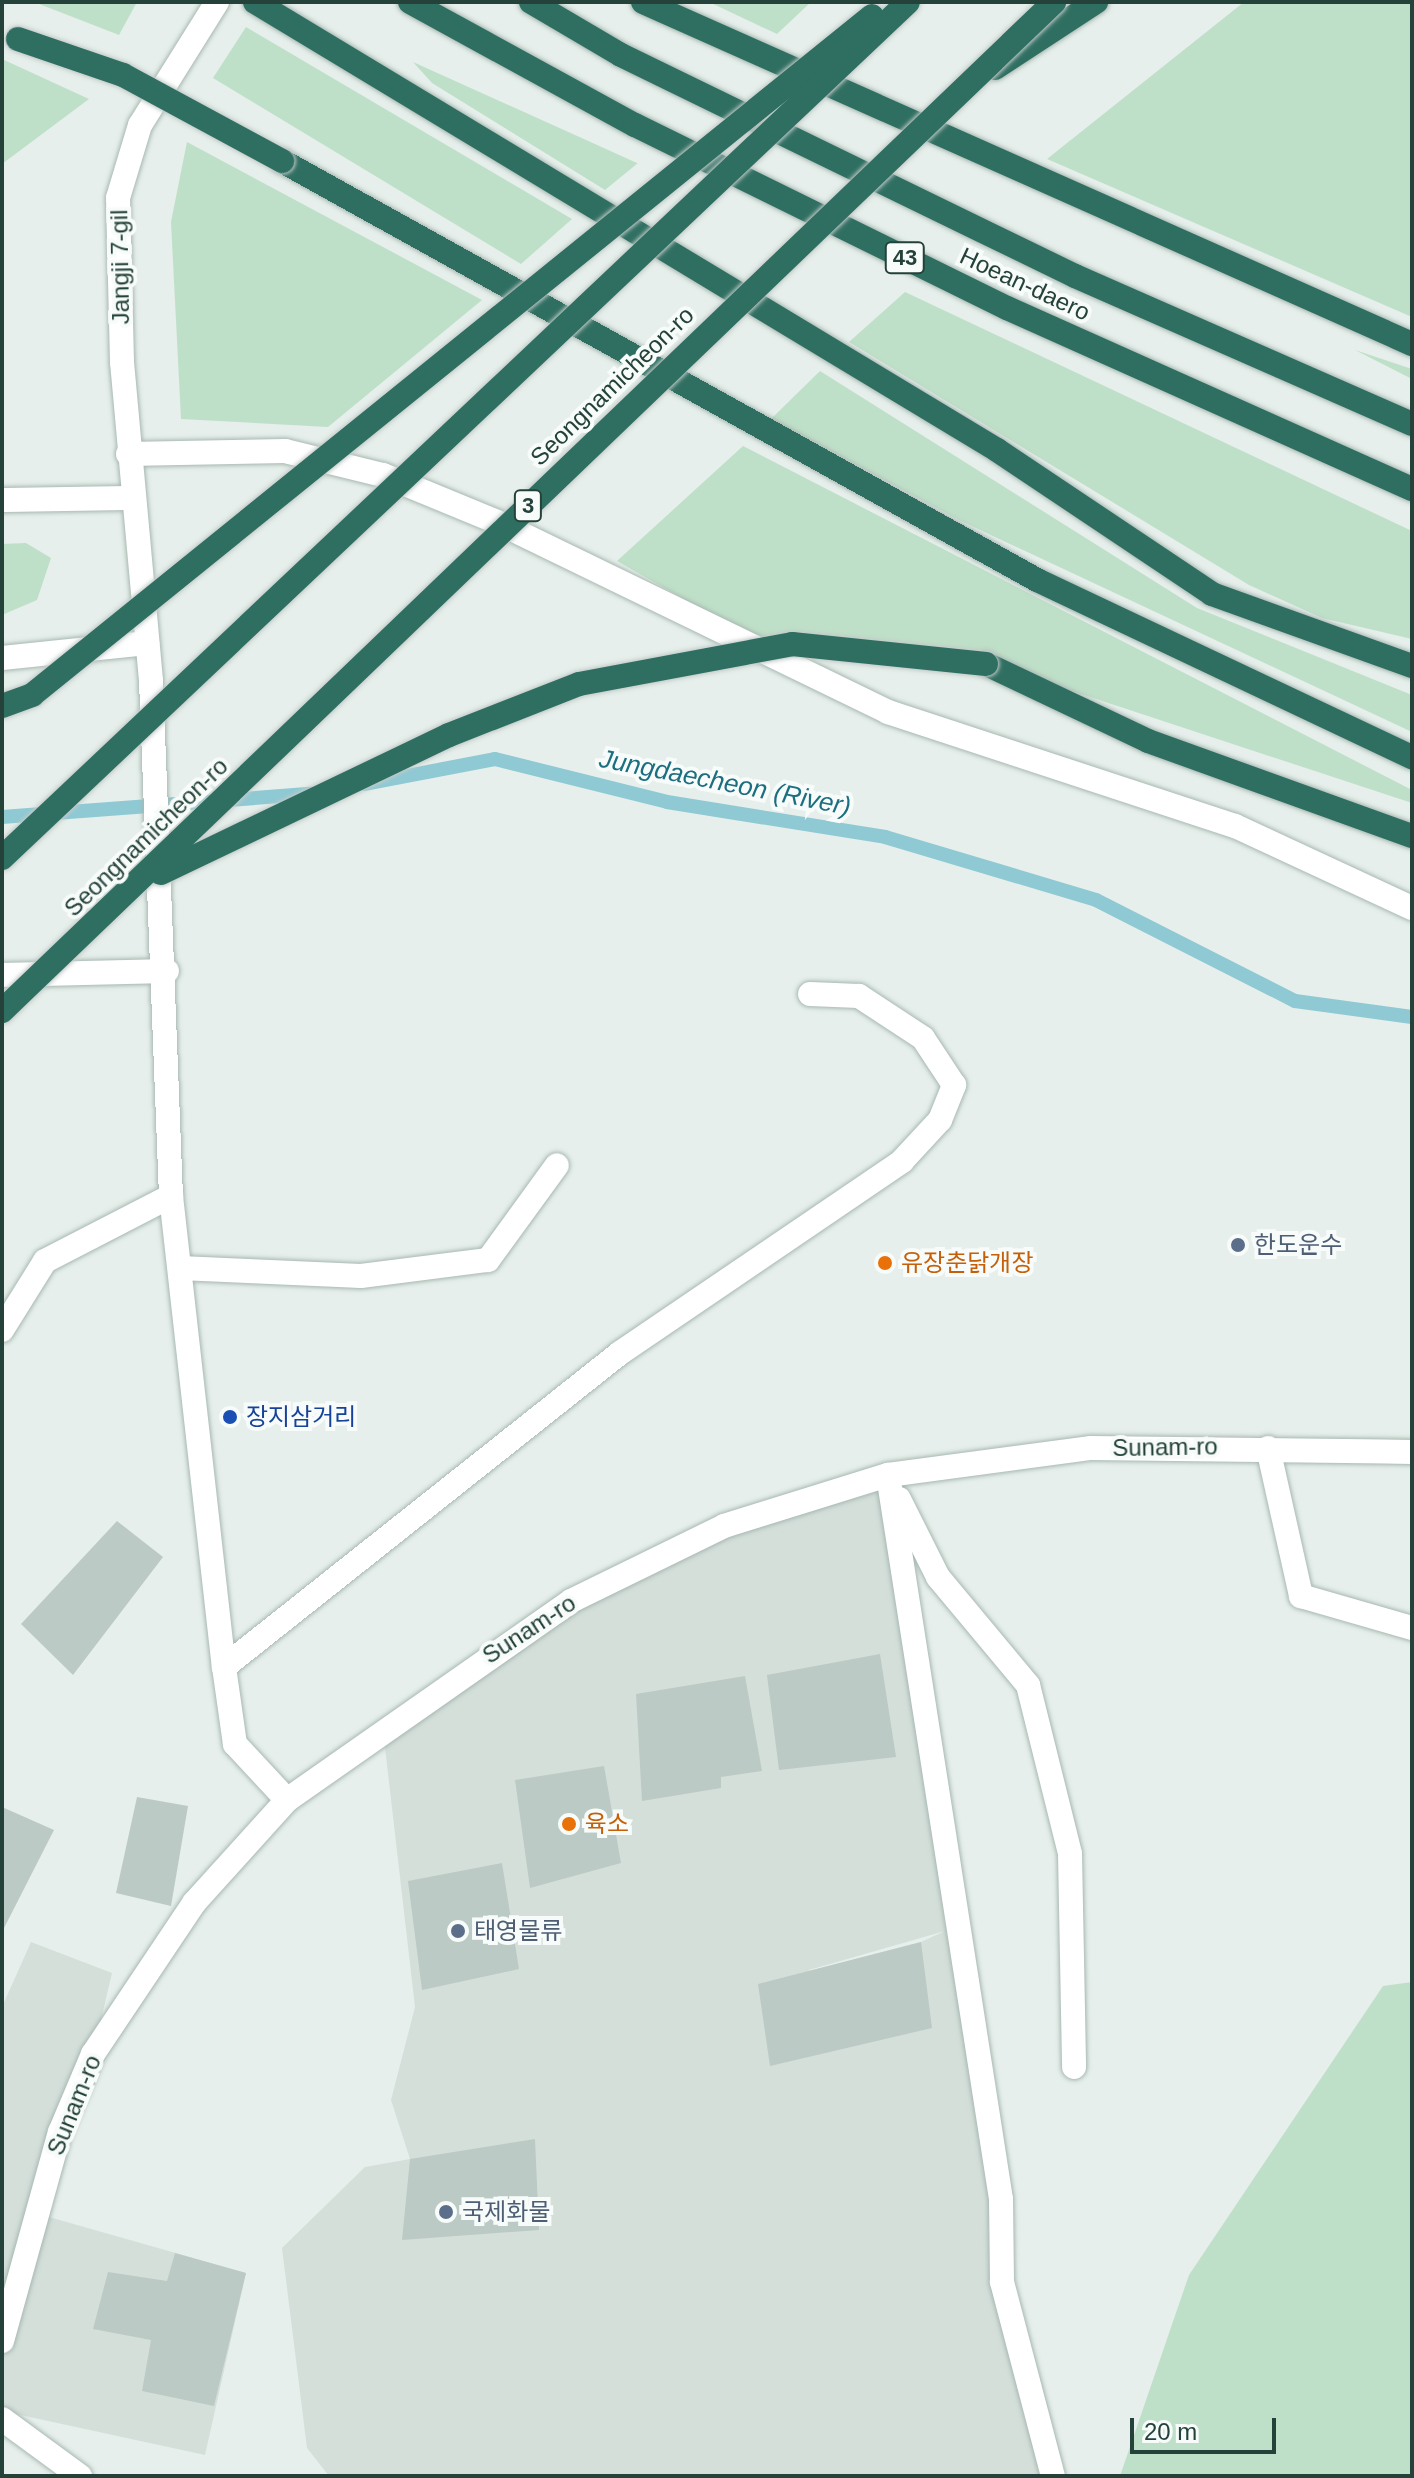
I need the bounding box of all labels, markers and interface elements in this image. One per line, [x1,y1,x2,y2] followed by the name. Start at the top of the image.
[105,209,135,325] street label: Jangji 7-gil
[883,240,927,276] road number: 43
[955,241,1095,327] street label: Hoean-daero
[524,301,700,471] street label: Seongnamicheon-ro
[512,488,544,524] road number: 3
[596,743,854,823] water label: Jungdaecheon (River)
[58,752,234,922] street label: Seongnamicheon-ro
[1254,1231,1342,1259] place label: 한도운수
[1229,1236,1247,1254] marker: 한도운수
[901,1249,1033,1277] place label: 유장춘닭개장
[876,1254,894,1272] marker: 유장춘닭개장
[246,1403,356,1431] place label: 장지삼거리
[221,1408,239,1426] marker: 장지삼거리
[1112,1432,1218,1462] street label: Sunam-ro
[477,1588,581,1670] street label: Sunam-ro
[585,1810,629,1838] place label: 육소
[560,1815,578,1833] marker: 육소
[474,1917,562,1945] place label: 태영물류
[449,1922,467,1940] marker: 태영물류
[41,2051,107,2159] street label: Sunam-ro
[462,2198,550,2226] place label: 국제화물
[437,2203,455,2221] marker: 국제화물
[1134,2402,1280,2452] scale bar
[1144,2418,1197,2445] text: 20 m

